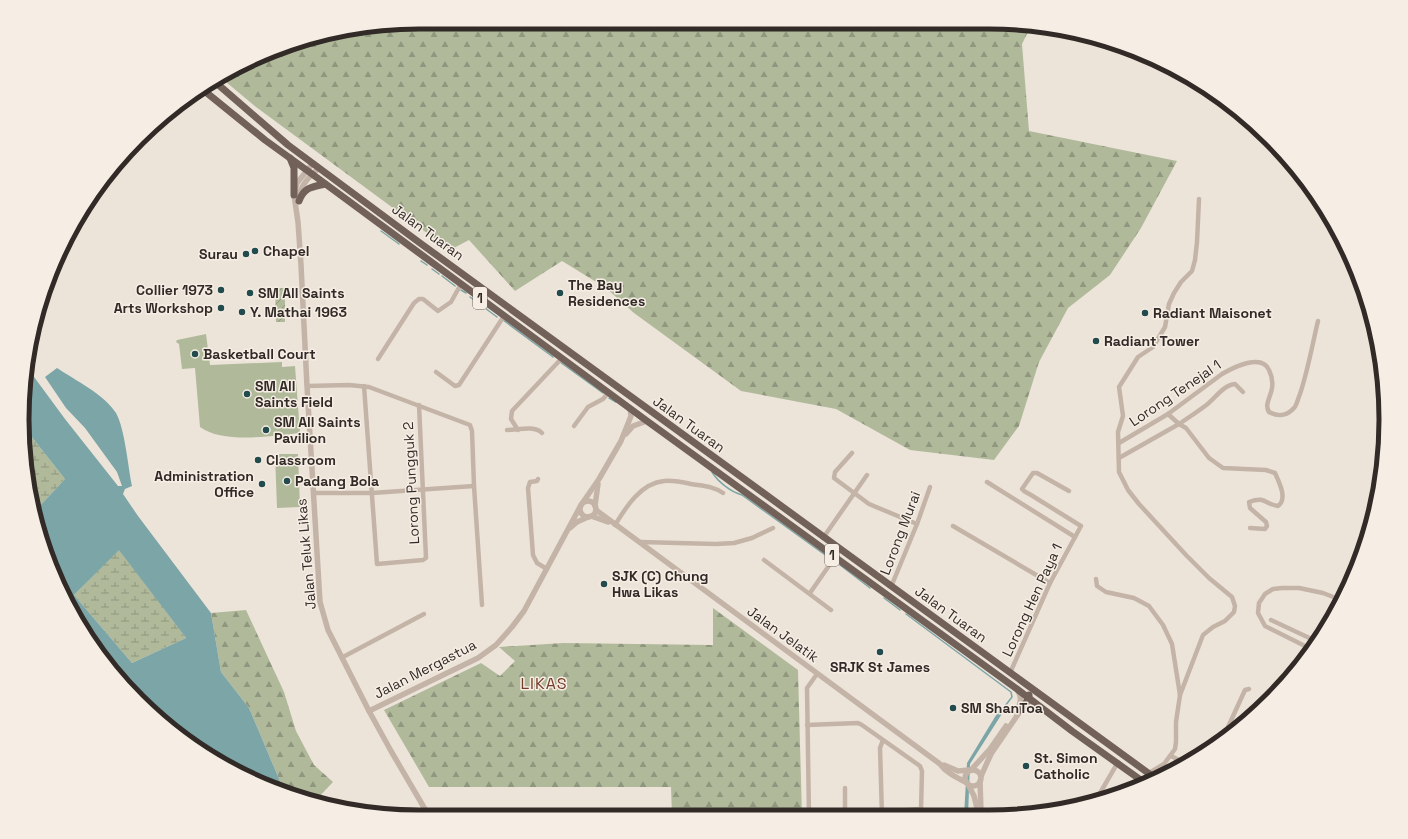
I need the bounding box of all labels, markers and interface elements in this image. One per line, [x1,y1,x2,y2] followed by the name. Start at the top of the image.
[388,200,468,264] street label: Jalan Tuaran
[263,242,309,260] place label: Chapel
[199,245,238,263] place label: Surau
[250,246,260,256] marker: Chapel
[241,249,251,259] marker: Surau
[568,276,645,310] place label: The Bay Residences
[136,281,213,299] place label: Collier 1973
[258,284,345,302] place label: SM All Saints
[216,285,226,295] marker: Collier 1973
[473,287,487,309] road number: 1
[245,288,255,298] marker: SM All Saints
[555,288,565,298] marker: The Bay Residences
[114,299,213,317] place label: Arts Workshop
[216,303,226,313] marker: Arts Workshop
[250,303,347,321] place label: Y. Mathai 1963
[1153,304,1272,322] place label: Radiant Maisonet
[237,307,247,317] marker: Y. Mathai 1963
[1140,308,1150,318] marker: Radiant Maisonet
[1104,332,1200,350] place label: Radiant Tower
[1091,336,1101,346] marker: Radiant Tower
[203,345,316,363] place label: Basketball Court
[190,349,200,359] marker: Basketball Court
[1126,356,1224,430] street label: Lorong Tenejal 1
[255,377,333,411] place label: SM All Saints Field
[242,389,252,399] marker: SM All Saints Field
[649,392,729,456] street label: Jalan Tuaran
[274,413,361,447] place label: SM All Saints Pavilion
[399,421,423,545] street label: Lorong Pungguk 2
[261,425,271,435] marker: SM All Saints Pavilion
[266,451,336,469] place label: Classroom
[253,455,263,465] marker: Classroom
[154,467,254,501] place label: Administration Office
[295,472,379,490] place label: Padang Bola
[282,476,292,486] marker: Padang Bola
[257,479,267,489] marker: Administration Office
[876,489,924,577] street label: Lorong Murai
[292,498,320,610] street label: Jalan Teluk Likas
[998,540,1066,660] street label: Lorong Hen Paya 1
[825,544,839,566] road number: 1
[612,567,709,601] place label: SJK (C) Chung Hwa Likas
[599,579,609,589] marker: SJK (C) Chung Hwa Likas
[911,582,991,646] street label: Jalan Tuaran
[744,602,823,666] street label: Jalan Jelatik
[371,635,479,703] street label: Jalan Mergastua
[875,647,885,657] marker: SRJK St James
[830,658,930,676] place label: SRJK St James
[520,673,568,694] district label: LIKAS
[961,699,1043,717] place label: SM ShanToa
[948,703,958,713] marker: SM ShanToa
[1034,749,1098,783] place label: St. Simon Catholic
[1021,761,1031,771] marker: St. Simon Catholic

